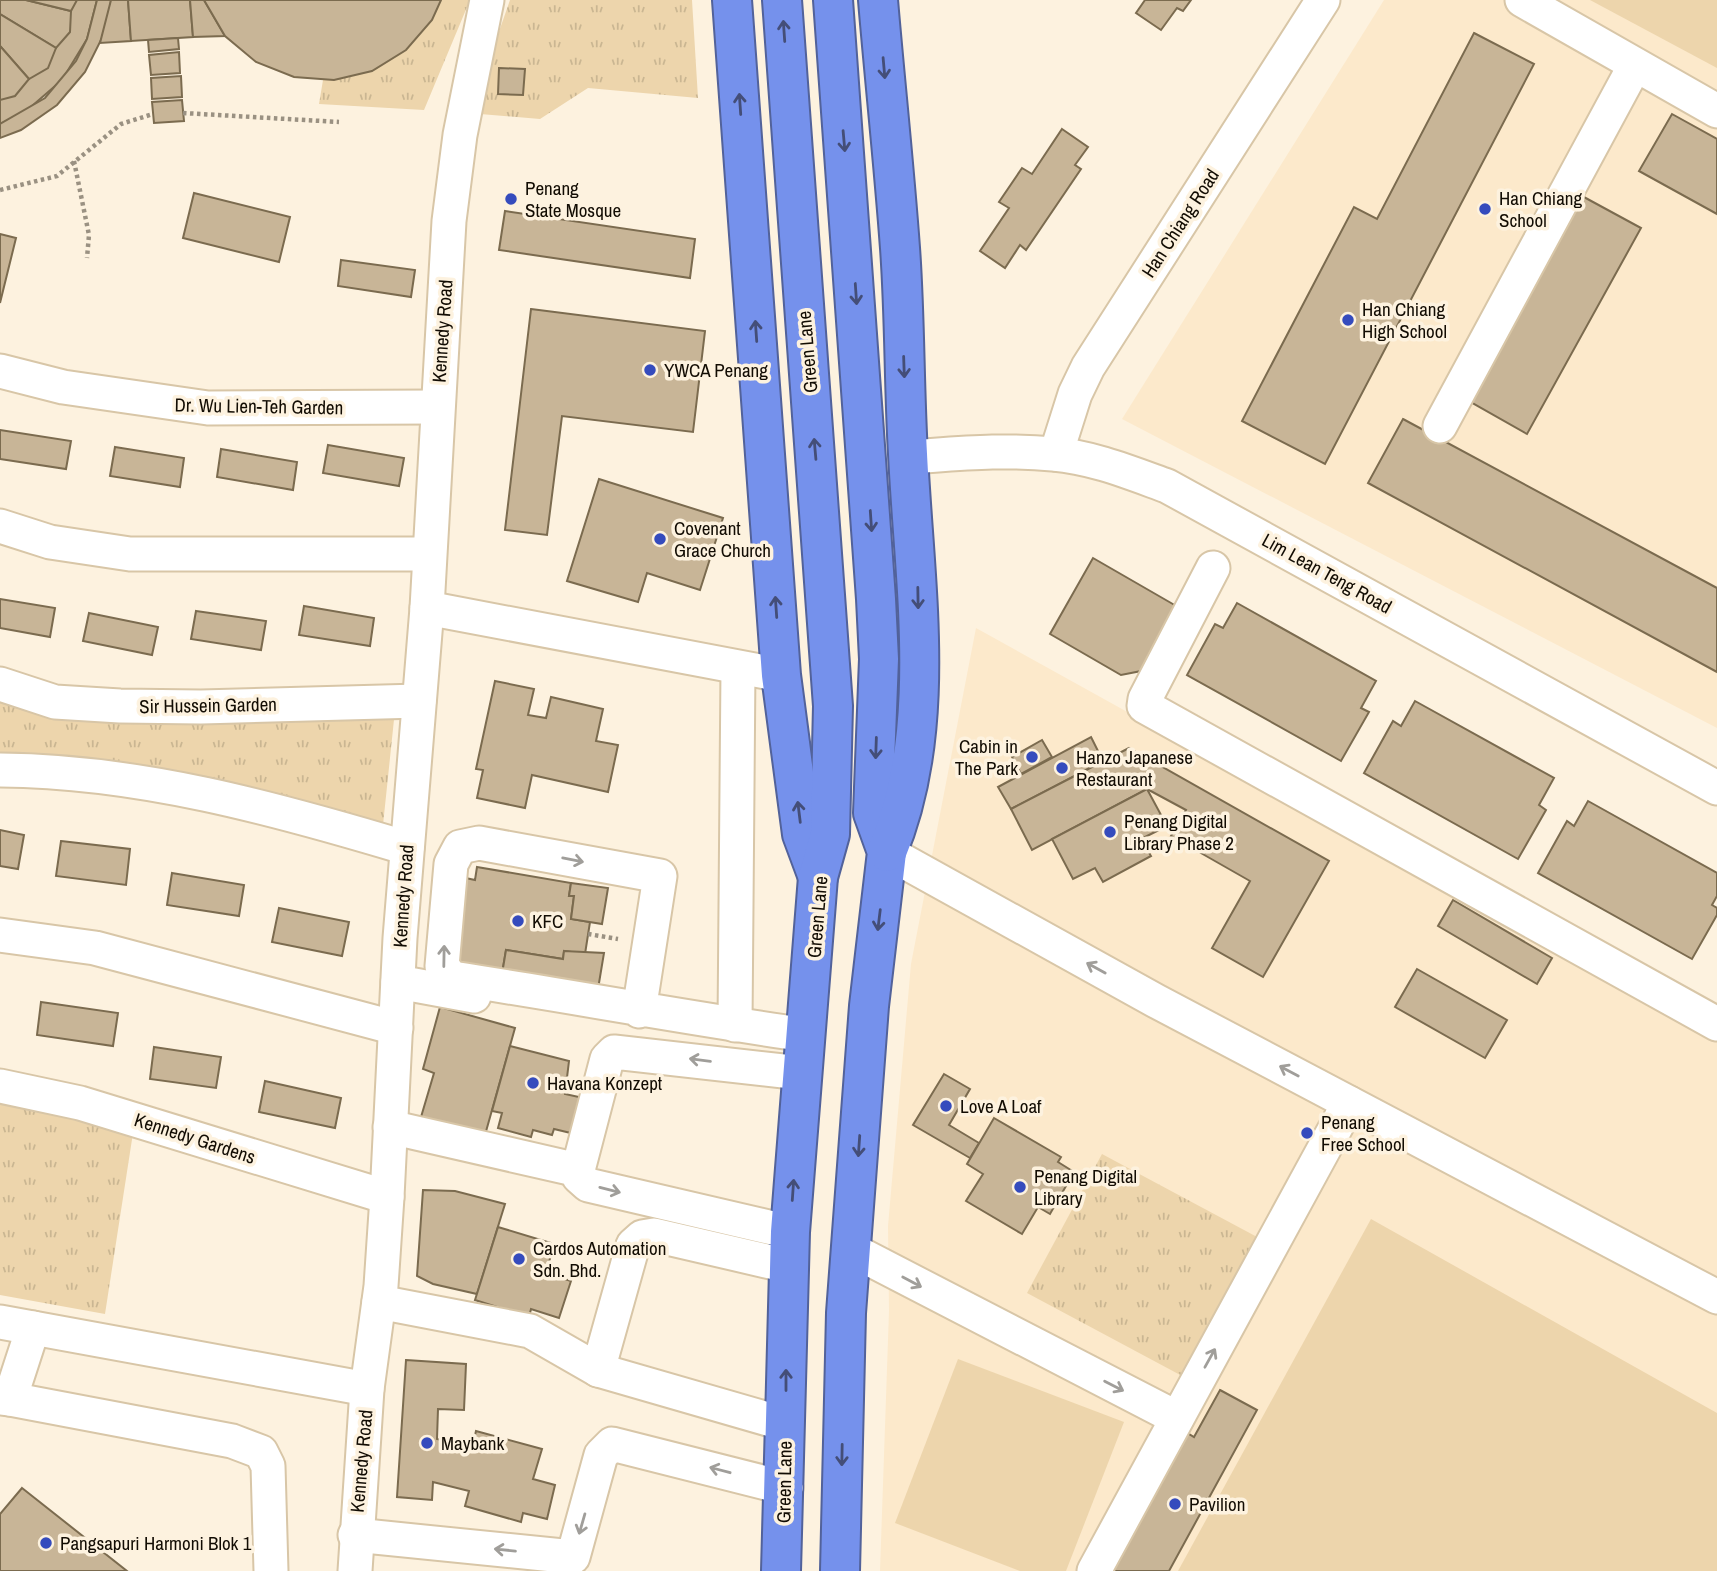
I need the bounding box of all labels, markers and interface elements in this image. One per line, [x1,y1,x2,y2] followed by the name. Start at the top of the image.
[777,21,790,43] one-way arrow
[878,56,891,79] one-way arrow
[733,93,746,116] one-way arrow
[838,130,851,152] one-way arrow
[1135,164,1225,282] street label: Han Chiang Road
[525,175,621,223] place label: Penang State Mosque
[1499,185,1582,233] place label: Han Chiang School
[503,191,519,207] marker: Penang State Mosque
[1477,201,1493,217] marker: Han Chiang School
[425,279,459,383] street label: Kennedy Road
[850,282,863,304] one-way arrow
[1362,296,1447,344] place label: Han Chiang High School
[790,310,824,394] street label: Green Lane
[1340,312,1356,328] marker: Han Chiang High School
[750,320,763,343] one-way arrow
[898,355,911,378] one-way arrow
[664,357,768,383] place label: YWCA Penang
[642,362,658,378] marker: YWCA Penang
[174,392,344,420] street label: Dr. Wu Lien-Teh Garden
[809,439,822,461] one-way arrow
[865,509,878,532] one-way arrow
[674,515,771,563] place label: Covenant Grace Church
[1258,527,1396,619] street label: Lim Lean Teng Road
[652,531,668,547] marker: Covenant Grace Church
[911,587,925,610] one-way arrow
[769,596,782,618] one-way arrow
[139,691,277,719] street label: Sir Hussein Garden
[955,733,1018,781] place label: Cabin in The Park
[869,736,882,759] one-way arrow
[1076,744,1193,792] place label: Hanzo Japanese Restaurant
[1024,749,1040,765] marker: Cabin in The Park
[1054,760,1070,776] marker: Hanzo Japanese Restaurant
[793,801,806,823] one-way arrow
[1124,808,1234,856] place label: Penang Digital Library Phase 2
[1102,824,1118,840] marker: Penang Digital Library Phase 2
[386,844,420,948] street label: Kennedy Road
[561,854,584,867] one-way arrow
[800,875,834,959] street label: Green Lane
[532,908,563,934] place label: KFC
[873,908,886,931] one-way arrow
[510,913,526,929] marker: KFC
[437,945,451,968] one-way arrow
[1086,961,1107,974] one-way arrow
[689,1054,711,1067] one-way arrow
[1279,1064,1300,1078] one-way arrow
[547,1070,663,1096] place label: Havana Konzept
[525,1075,541,1091] marker: Havana Konzept
[960,1093,1042,1119] place label: Love A Loaf
[938,1098,954,1114] marker: Love A Loaf
[131,1106,259,1170] street label: Kennedy Gardens
[1321,1109,1405,1157] place label: Penang Free School
[1299,1125,1315,1141] marker: Penang Free School
[852,1135,865,1157] one-way arrow
[1034,1163,1137,1211] place label: Penang Digital Library
[787,1179,800,1202] one-way arrow
[1012,1179,1028,1195] marker: Penang Digital Library
[598,1184,620,1197] one-way arrow
[533,1235,666,1283] place label: Cardos Automation Sdn. Bhd.
[511,1251,527,1267] marker: Cardos Automation Sdn. Bhd.
[901,1275,922,1289] one-way arrow
[1203,1349,1217,1369] one-way arrow
[779,1369,793,1392] one-way arrow
[1103,1380,1124,1393] one-way arrow
[344,1409,378,1513] street label: Kennedy Road
[441,1430,504,1456] place label: Maybank
[419,1435,435,1451] marker: Maybank
[770,1441,798,1523] street label: Green Lane
[836,1443,849,1466] one-way arrow
[709,1463,731,1476] one-way arrow
[1189,1491,1245,1517] place label: Pavilion
[1167,1496,1183,1512] marker: Pavilion
[575,1512,588,1535] one-way arrow
[60,1530,252,1556] place label: Pangsapuri Harmoni Blok 1
[38,1535,54,1551] marker: Pangsapuri Harmoni Blok 1
[494,1544,517,1557] one-way arrow

